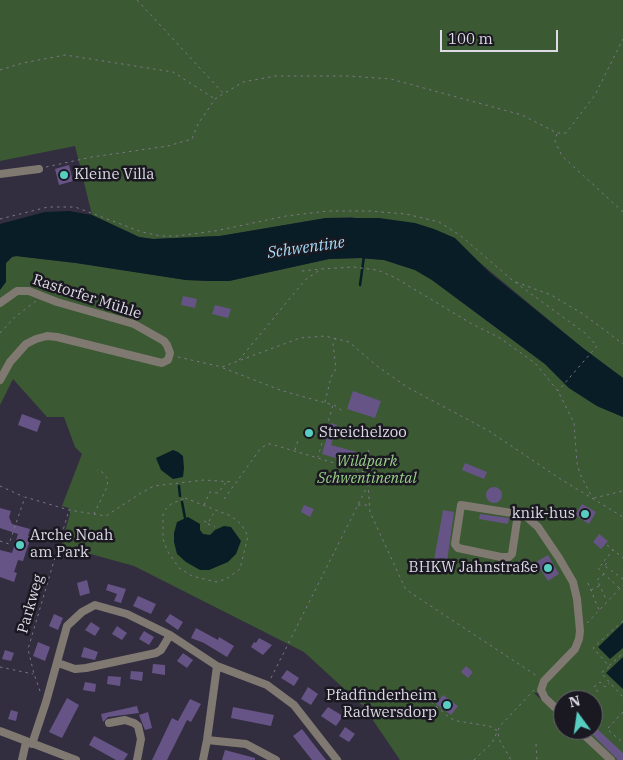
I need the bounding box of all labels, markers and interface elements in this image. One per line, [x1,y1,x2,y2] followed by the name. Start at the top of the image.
[443,20,560,52] scale bar
[448,29,493,48] text: 100 m
[74,166,155,184] place label: Kleine Villa
[58,169,70,181] marker: Kleine Villa
[266,233,346,263] water label: Schwentine
[30,271,144,323] street label: Rastorfer Mühle
[319,424,407,442] place label: Streichelzoo
[303,427,315,439] marker: Streichelzoo
[317,453,417,488] park label: Wildpark Schwentinental
[512,505,575,523] place label: knik-hus
[579,508,591,520] marker: knik-hus
[30,527,113,562] place label: Arche Noah am Park
[14,539,26,551] marker: Arche Noah am Park
[409,559,538,577] place label: BHKW Jahnstraße
[542,562,554,574] marker: BHKW Jahnstraße
[14,572,48,636] street label: Parkweg
[326,687,437,722] place label: Pfadfinderheim Radwersdorp
[553,690,603,740] north arrow
[567,691,582,711] text: N
[441,699,453,711] marker: Pfadfinderheim Radwersdorp

